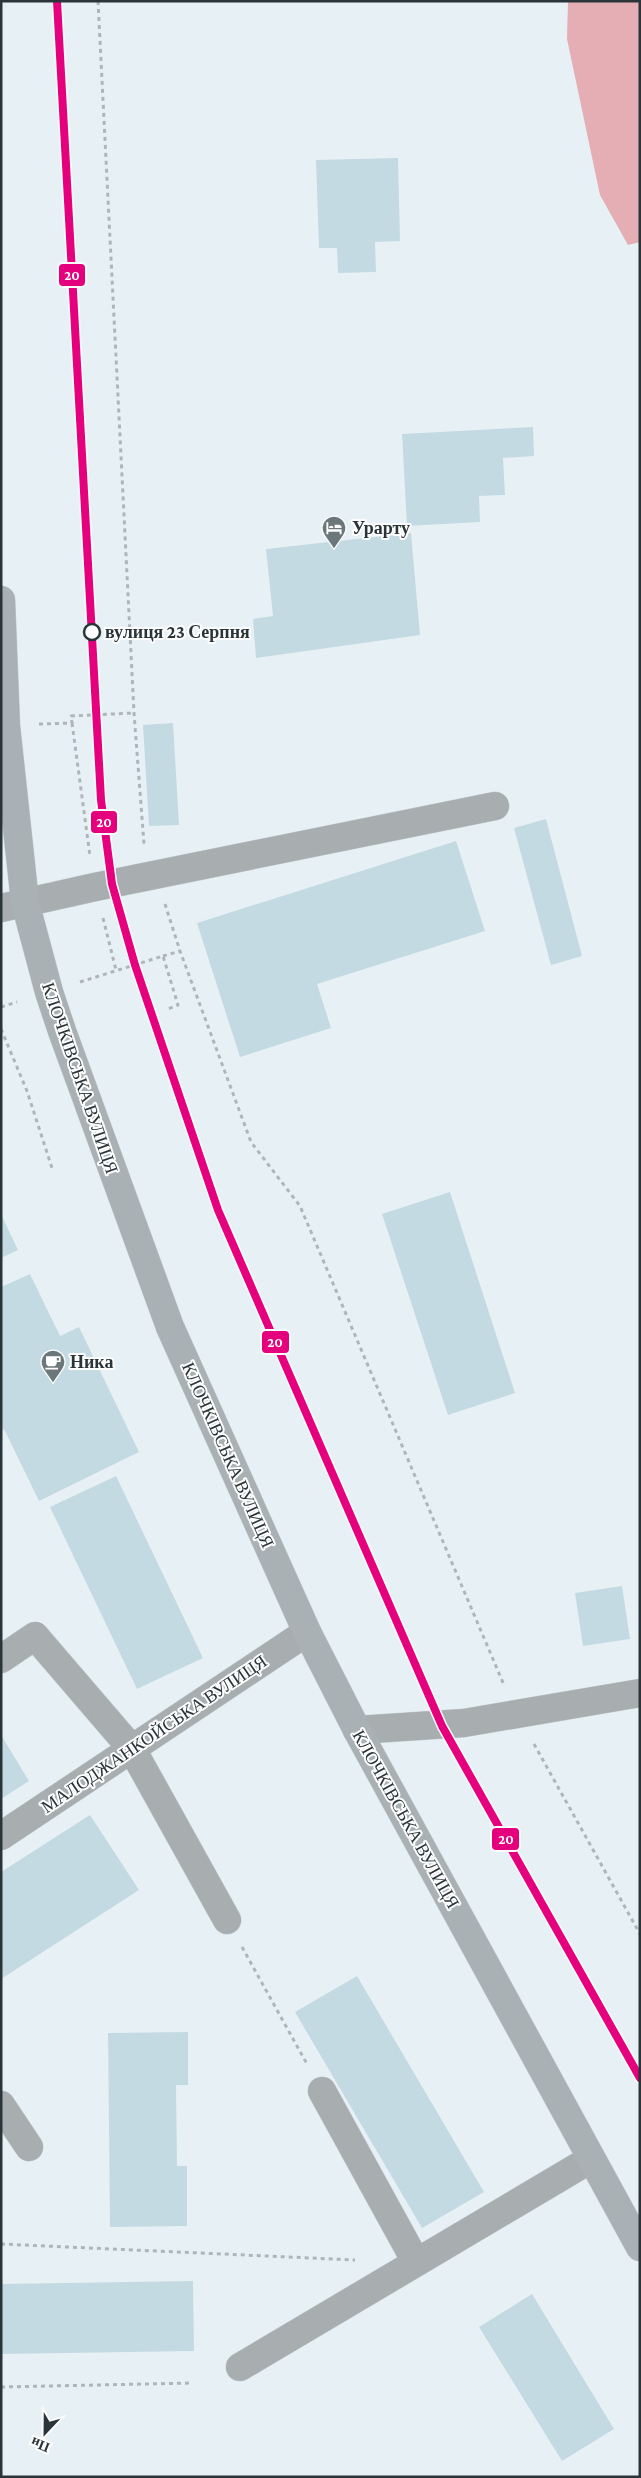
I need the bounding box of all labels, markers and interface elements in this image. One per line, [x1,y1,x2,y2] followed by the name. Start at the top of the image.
[58,263,86,287] line badge: 20
[64,267,80,283] text: 20
[321,515,347,549] hotel icon: Урарту
[352,518,410,538] place label: Урарту
[105,622,250,642] place label: вулиця 23 Серпня
[83,623,101,641] marker: вулиця 23 Серпня
[90,810,118,834] line badge: 20
[96,814,112,830] text: 20
[38,980,122,1176] street label: КЛОЧКІВСЬКА ВУЛИЦЯ
[261,1330,290,1354] line badge: 20
[267,1334,283,1350] text: 20
[40,1349,66,1383] cafe icon: Ника
[70,1352,113,1372] place label: Ника
[178,1359,278,1551] street label: КЛОЧКІВСЬКА ВУЛИЦЯ
[38,1651,270,1817] street label: МАЛОДЖАНКОЙСЬКА ВУЛИЦЯ
[349,1726,463,1912] street label: КЛОЧКІВСЬКА ВУЛИЦЯ
[491,1827,520,1851] line badge: 20
[498,1831,514,1847] text: 20
[20,2408,70,2458] north arrow
[28,2434,52,2456] text: Пн

